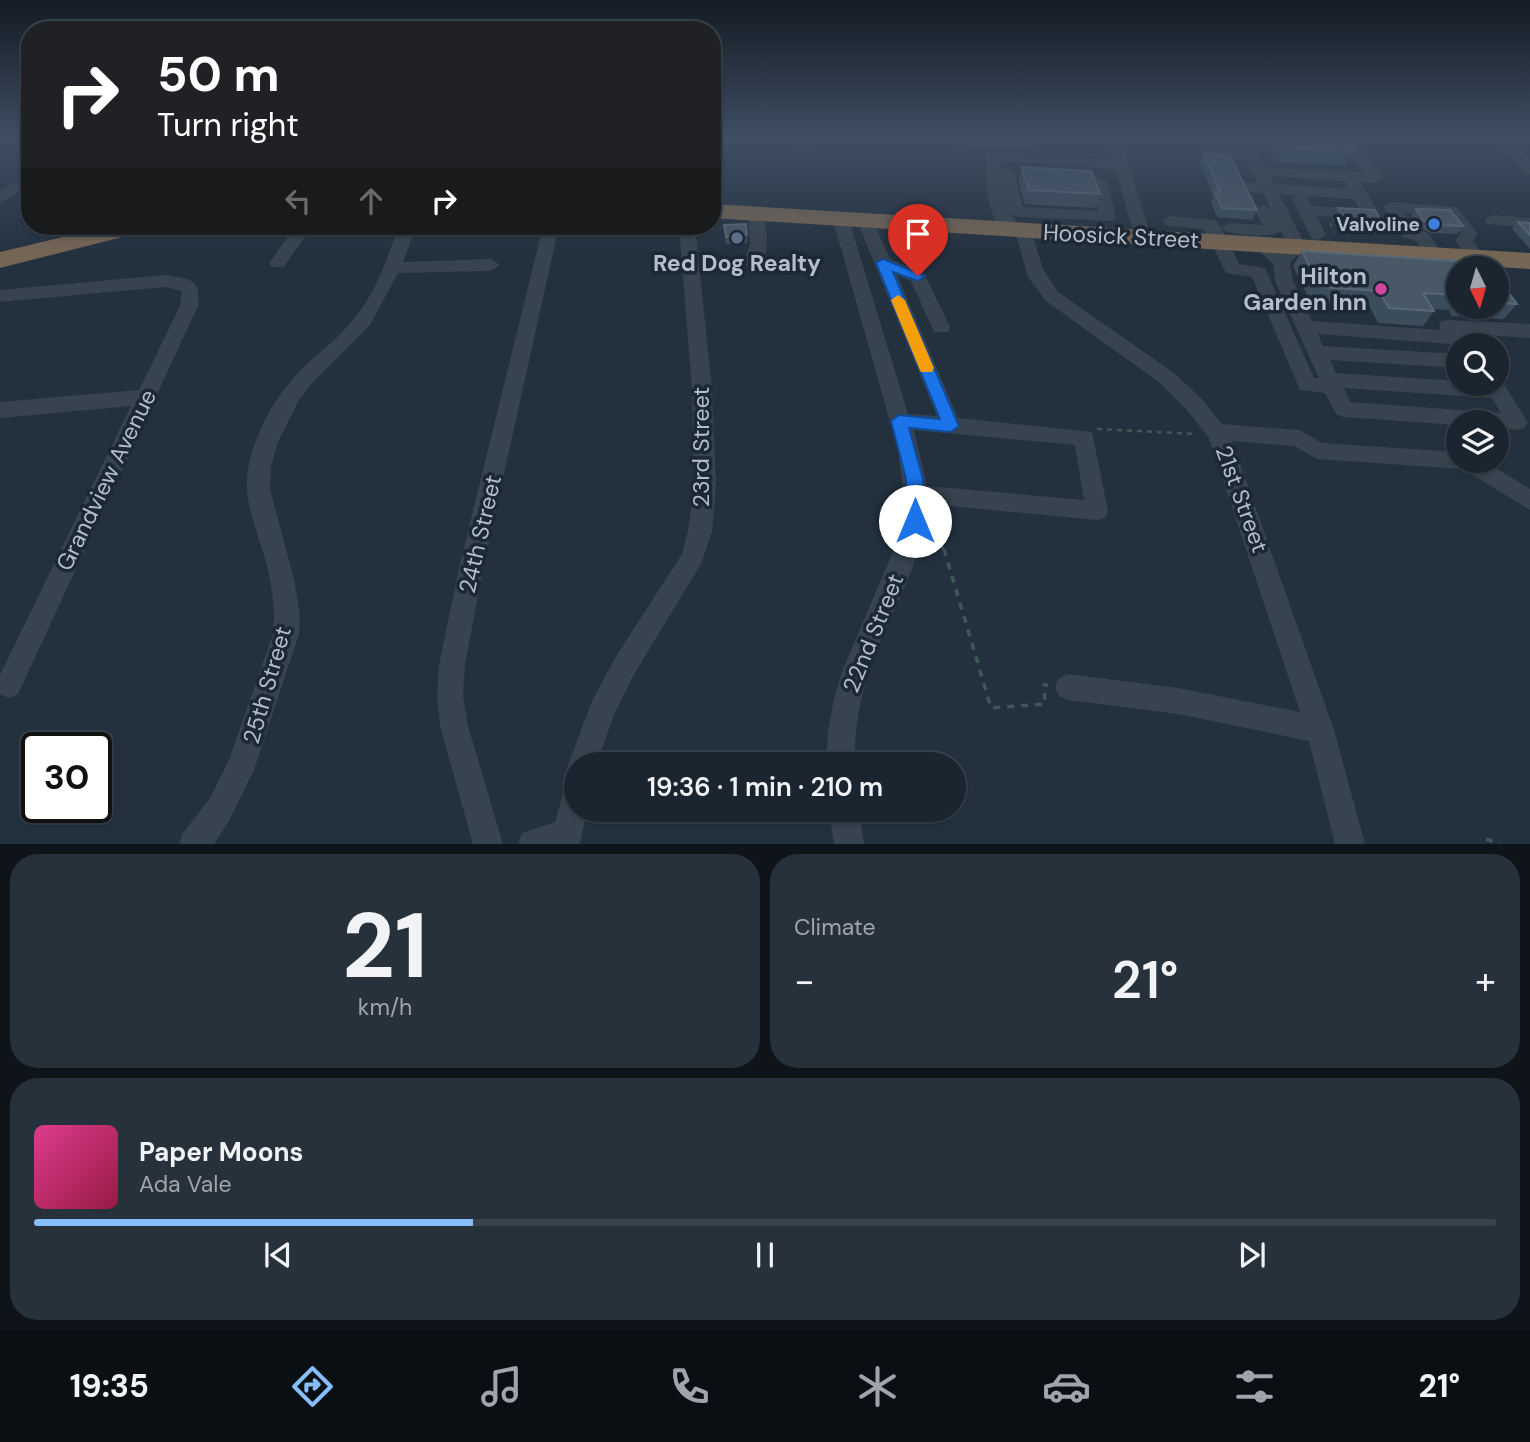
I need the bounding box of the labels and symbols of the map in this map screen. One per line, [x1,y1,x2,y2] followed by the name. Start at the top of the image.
[888,204,948,276] pin
[1336,212,1420,237] place label: Valvoline
[1426,216,1442,232] marker: Valvoline
[1042,217,1200,255] street label: Hoosick Street
[729,230,745,246] marker: Red Dog Realty
[653,248,821,278] place label: Red Dog Realty
[1446,256,1508,318] north arrow
[1243,261,1367,317] place label: Hilton Garden Inn
[1373,281,1389,297] marker: Hilton Garden Inn
[49,384,163,576] street label: Grandview Avenue
[686,387,716,507] street label: 23rd Street
[1209,441,1275,557] street label: 21st Street
[452,472,508,596] street label: 24th Street
[878,484,952,558] position arrow
[836,569,910,697] street label: 22nd Street
[236,623,298,747] street label: 25th Street
[21,732,112,823] speed limit sign: 30

